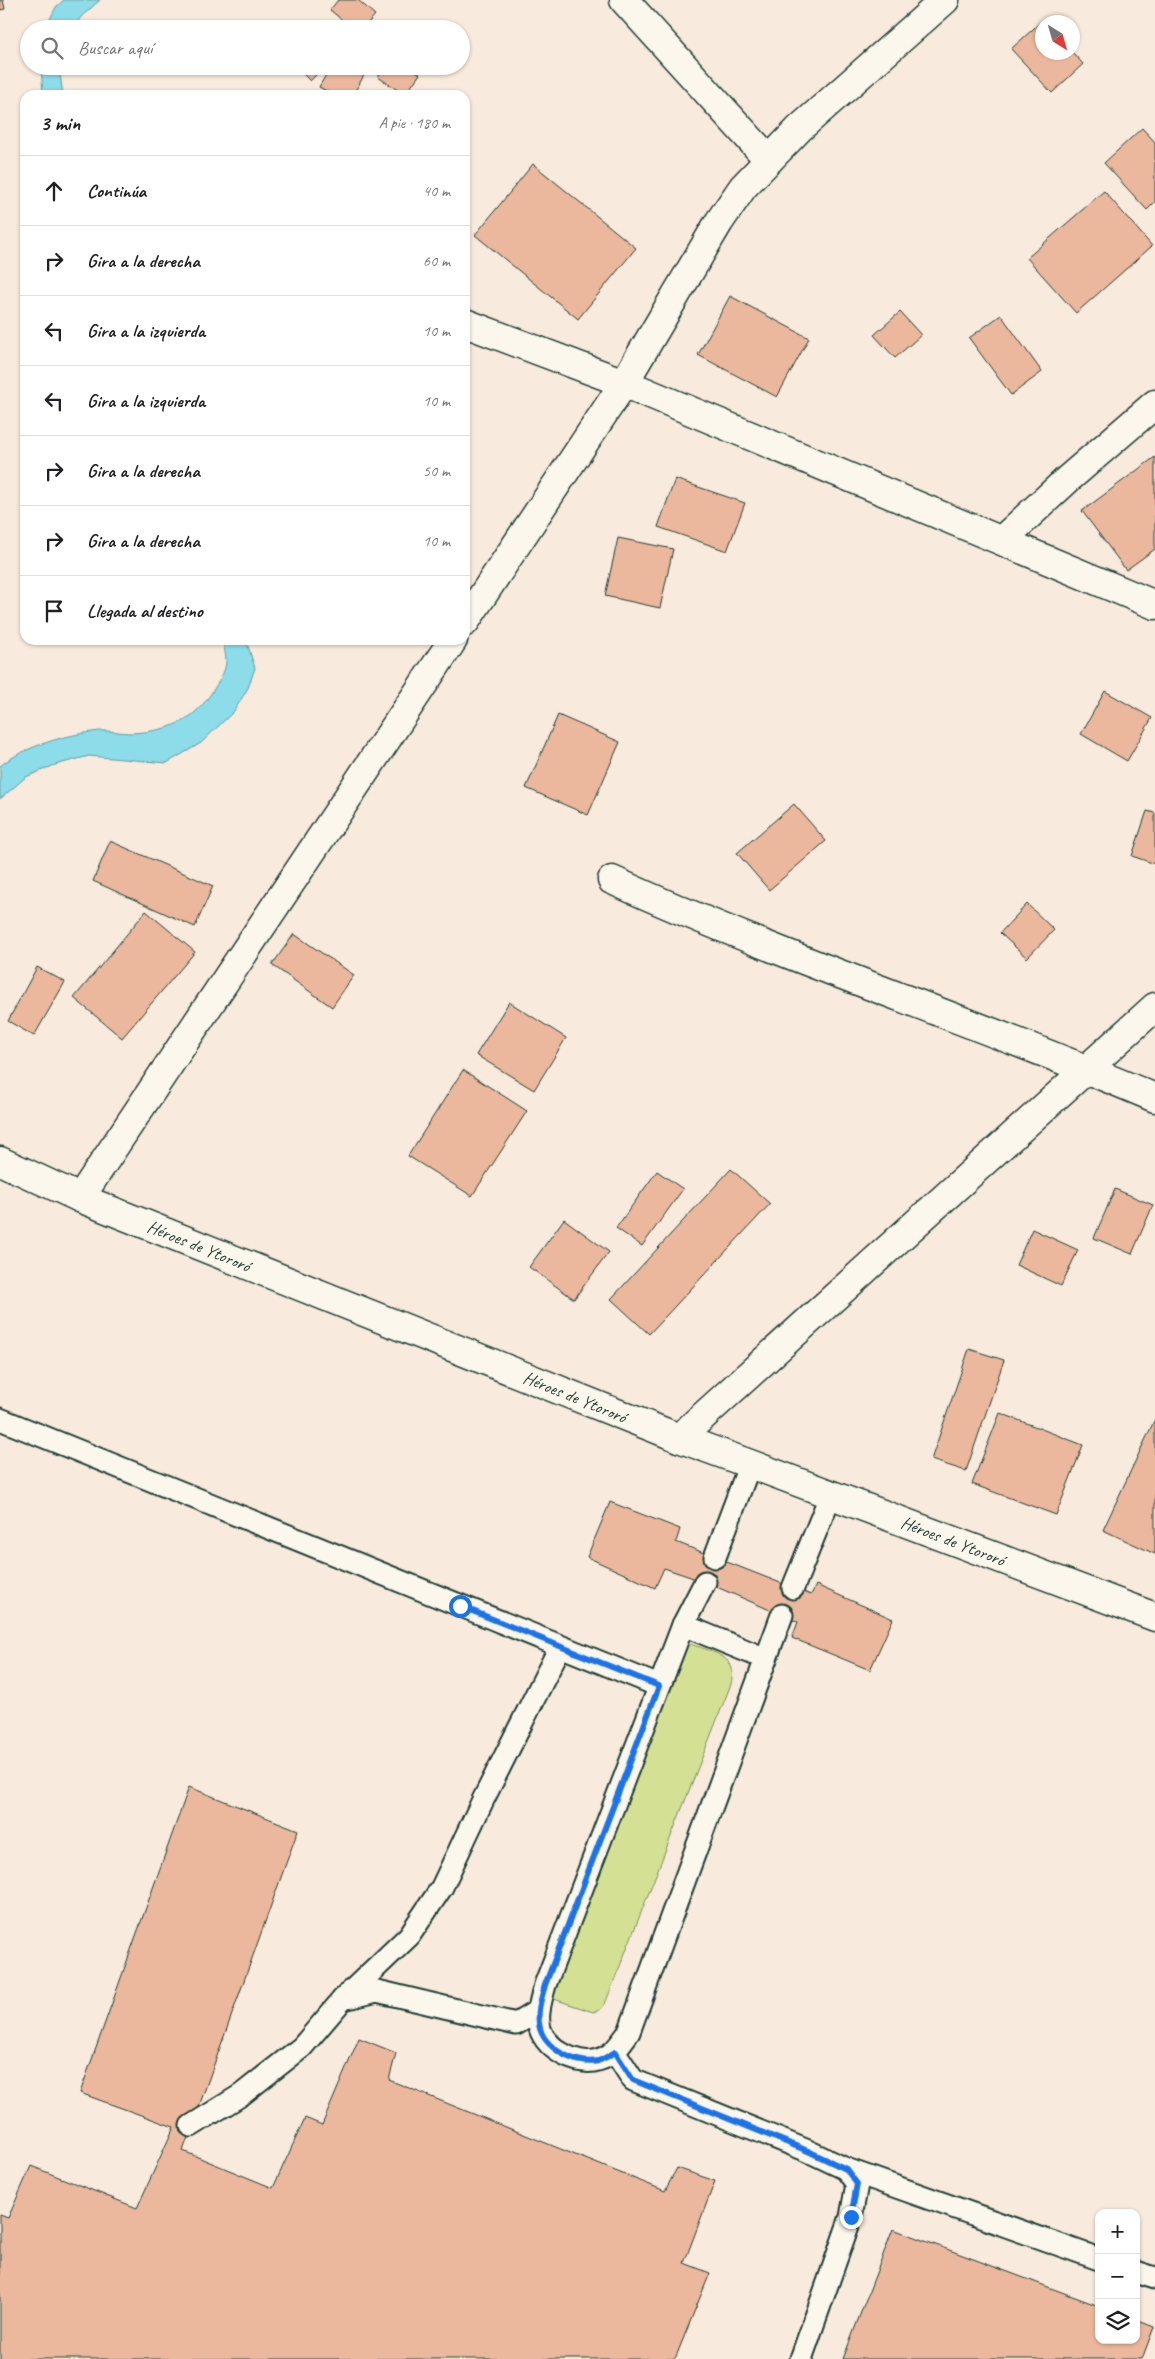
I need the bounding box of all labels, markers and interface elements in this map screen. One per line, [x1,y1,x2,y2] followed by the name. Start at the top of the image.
[1035,15,1080,60] north arrow
[20,20,470,75] search box
[38,34,66,62] icon: search
[78,36,152,60] text: Buscar aquí
[40,110,80,136] text: 3 min
[379,113,450,133] text: A pie · 180 m
[40,177,68,205] icon: ahead
[87,179,146,203] text: Continúa
[423,181,450,201] text: 40 m
[40,247,68,275] icon: right
[87,249,200,273] text: Gira a la derecha
[423,251,450,271] text: 60 m
[40,317,68,345] icon: left
[87,319,205,343] text: Gira a la izquierda
[423,321,450,341] text: 10 m
[40,387,68,415] icon: left
[87,389,205,413] text: Gira a la izquierda
[423,391,450,411] text: 10 m
[40,457,68,485] icon: right
[87,459,200,483] text: Gira a la derecha
[423,461,450,481] text: 50 m
[40,527,68,555] icon: right
[87,529,200,553] text: Gira a la derecha
[423,531,450,551] text: 10 m
[40,597,68,625] icon: arrive
[87,599,203,623] text: Llegada al destino
[144,1215,256,1278] street label: Héroes de Ytororó
[520,1366,632,1429] street label: Héroes de Ytororó
[898,1511,1011,1572] street label: Héroes de Ytororó
[449,1595,472,1618] route start
[840,2206,863,2229] route end
[1095,2209,1140,2344] map controls
[1095,2209,1140,2254] button: +
[1095,2254,1140,2299] button: −
[1095,2299,1140,2344] button: layers

